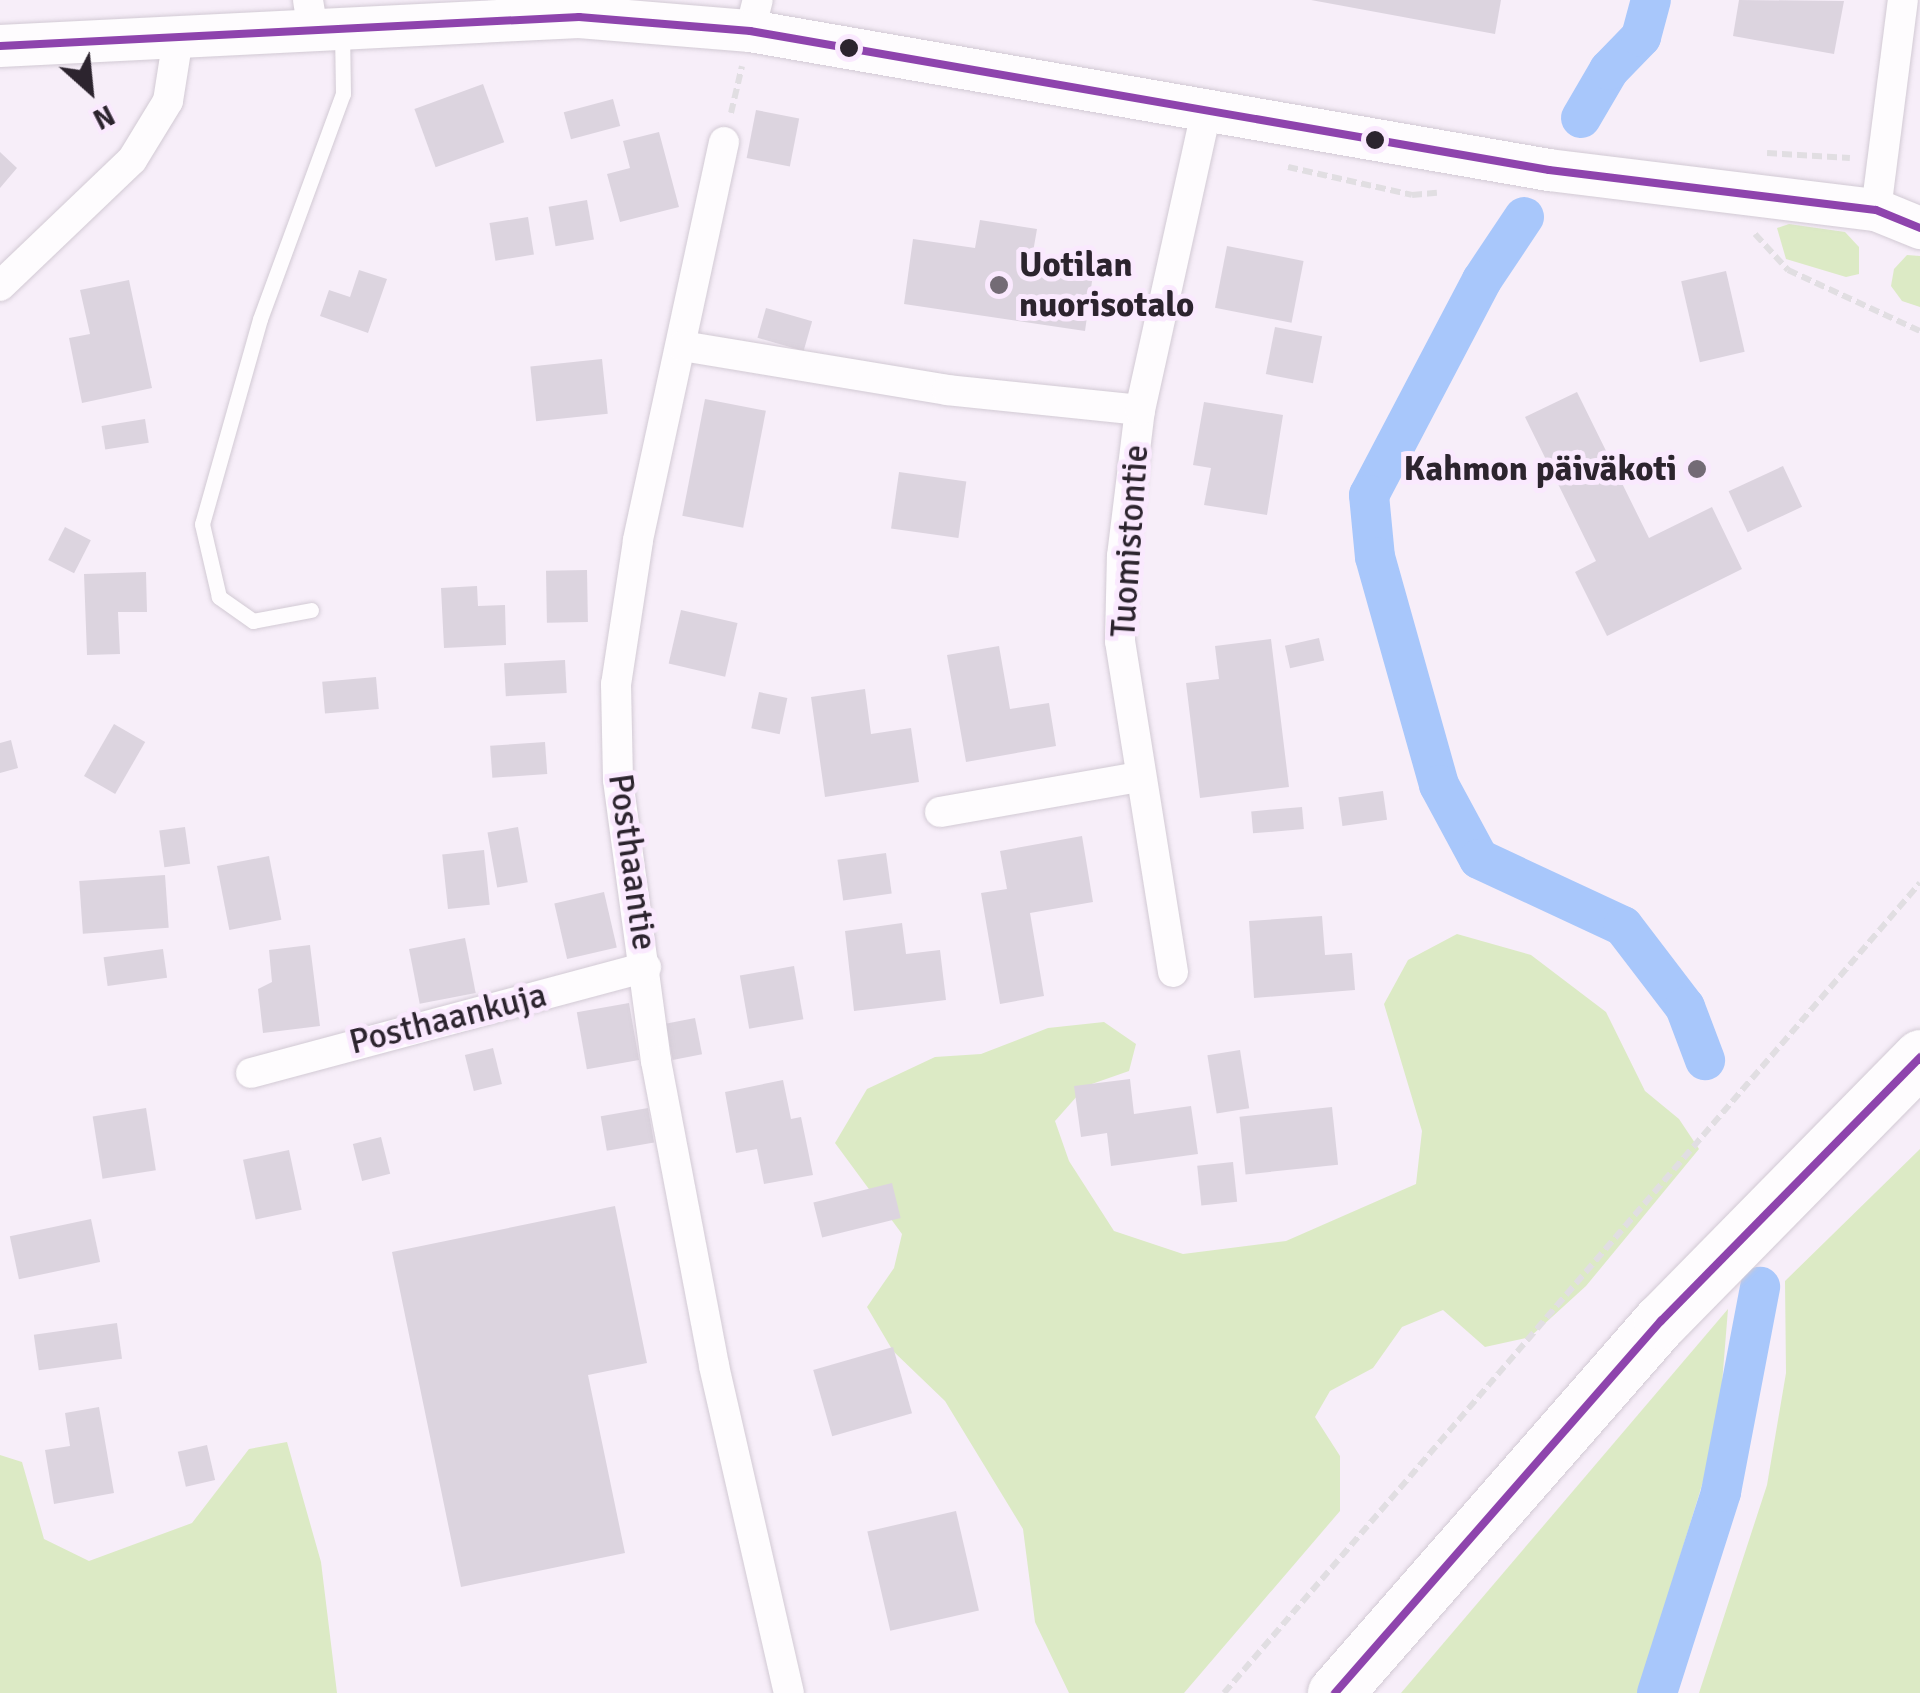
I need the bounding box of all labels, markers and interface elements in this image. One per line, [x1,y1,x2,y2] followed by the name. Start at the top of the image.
[839,38,859,58] unlabelled marker
[40,40,140,140] north arrow
[87,97,120,136] text: N
[1365,130,1385,150] unlabelled marker
[1019,244,1194,326] place label: Uotilan nuorisotalo
[988,274,1010,296] marker: Uotilan nuorisotalo
[1102,443,1158,639] street label: Tuomistontie
[1404,448,1677,490] place label: Kahmon päiväkoti
[1686,458,1708,480] marker: Kahmon päiväkoti
[599,771,665,953] street label: Posthaantie
[345,974,551,1064] street label: Posthaankuja

